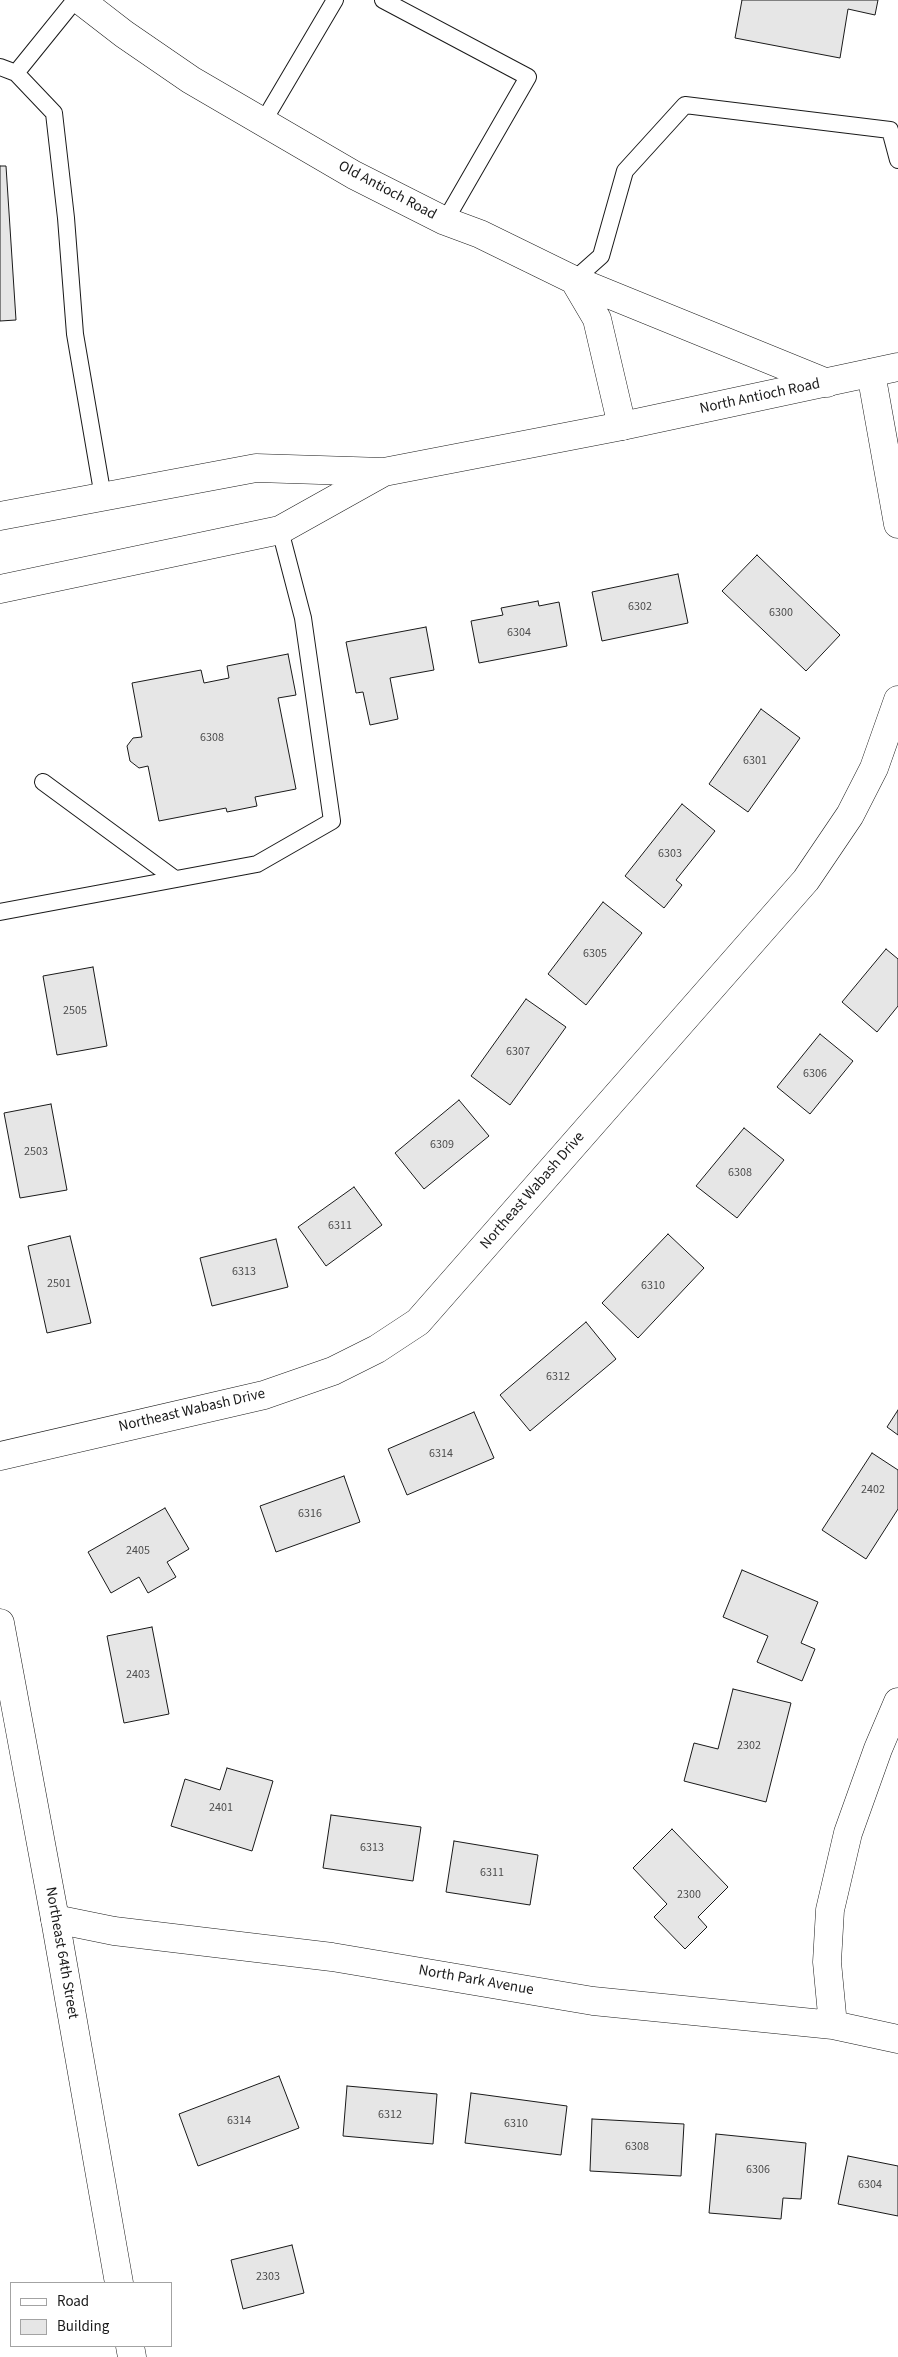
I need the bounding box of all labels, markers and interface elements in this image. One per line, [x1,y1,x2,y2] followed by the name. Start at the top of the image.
[335,158,439,224] street label: Old Antioch Road
[698,375,822,419] street label: North Antioch Road
[628,600,652,614] house number: 6302
[769,606,793,620] house number: 6300
[507,626,531,640] house number: 6304
[200,731,224,745] house number: 6308
[743,754,767,768] house number: 6301
[658,847,682,861] house number: 6303
[583,947,607,961] house number: 6305
[63,1004,87,1018] house number: 2505
[506,1045,530,1059] house number: 6307
[803,1067,827,1081] house number: 6306
[477,1129,589,1253] street label: Northeast Wabash Drive
[430,1138,454,1152] house number: 6309
[24,1145,48,1159] house number: 2503
[728,1166,752,1180] house number: 6308
[328,1219,352,1233] house number: 6311
[232,1265,256,1279] house number: 6313
[47,1277,71,1291] house number: 2501
[641,1279,665,1293] house number: 6310
[546,1370,570,1384] house number: 6312
[117,1385,267,1437] street label: Northeast Wabash Drive
[429,1447,453,1461] house number: 6314
[861,1483,885,1497] house number: 2402
[298,1507,322,1521] house number: 6316
[126,1544,150,1558] house number: 2405
[126,1668,150,1682] house number: 2403
[737,1739,761,1753] house number: 2302
[209,1801,233,1815] house number: 2401
[360,1841,384,1855] house number: 6313
[480,1866,504,1880] house number: 6311
[41,1886,81,2020] street label: Northeast 64th Street
[677,1888,701,1902] house number: 2300
[417,1962,535,2000] street label: North Park Avenue
[378,2108,402,2122] house number: 6312
[227,2114,251,2128] house number: 6314
[504,2117,528,2131] house number: 6310
[625,2140,649,2154] house number: 6308
[746,2163,770,2177] house number: 6306
[858,2178,882,2192] house number: 6304
[256,2270,280,2284] house number: 2303
[10,2282,172,2347] legend
[57,2291,89,2312] text: Road
[57,2316,109,2337] text: Building

